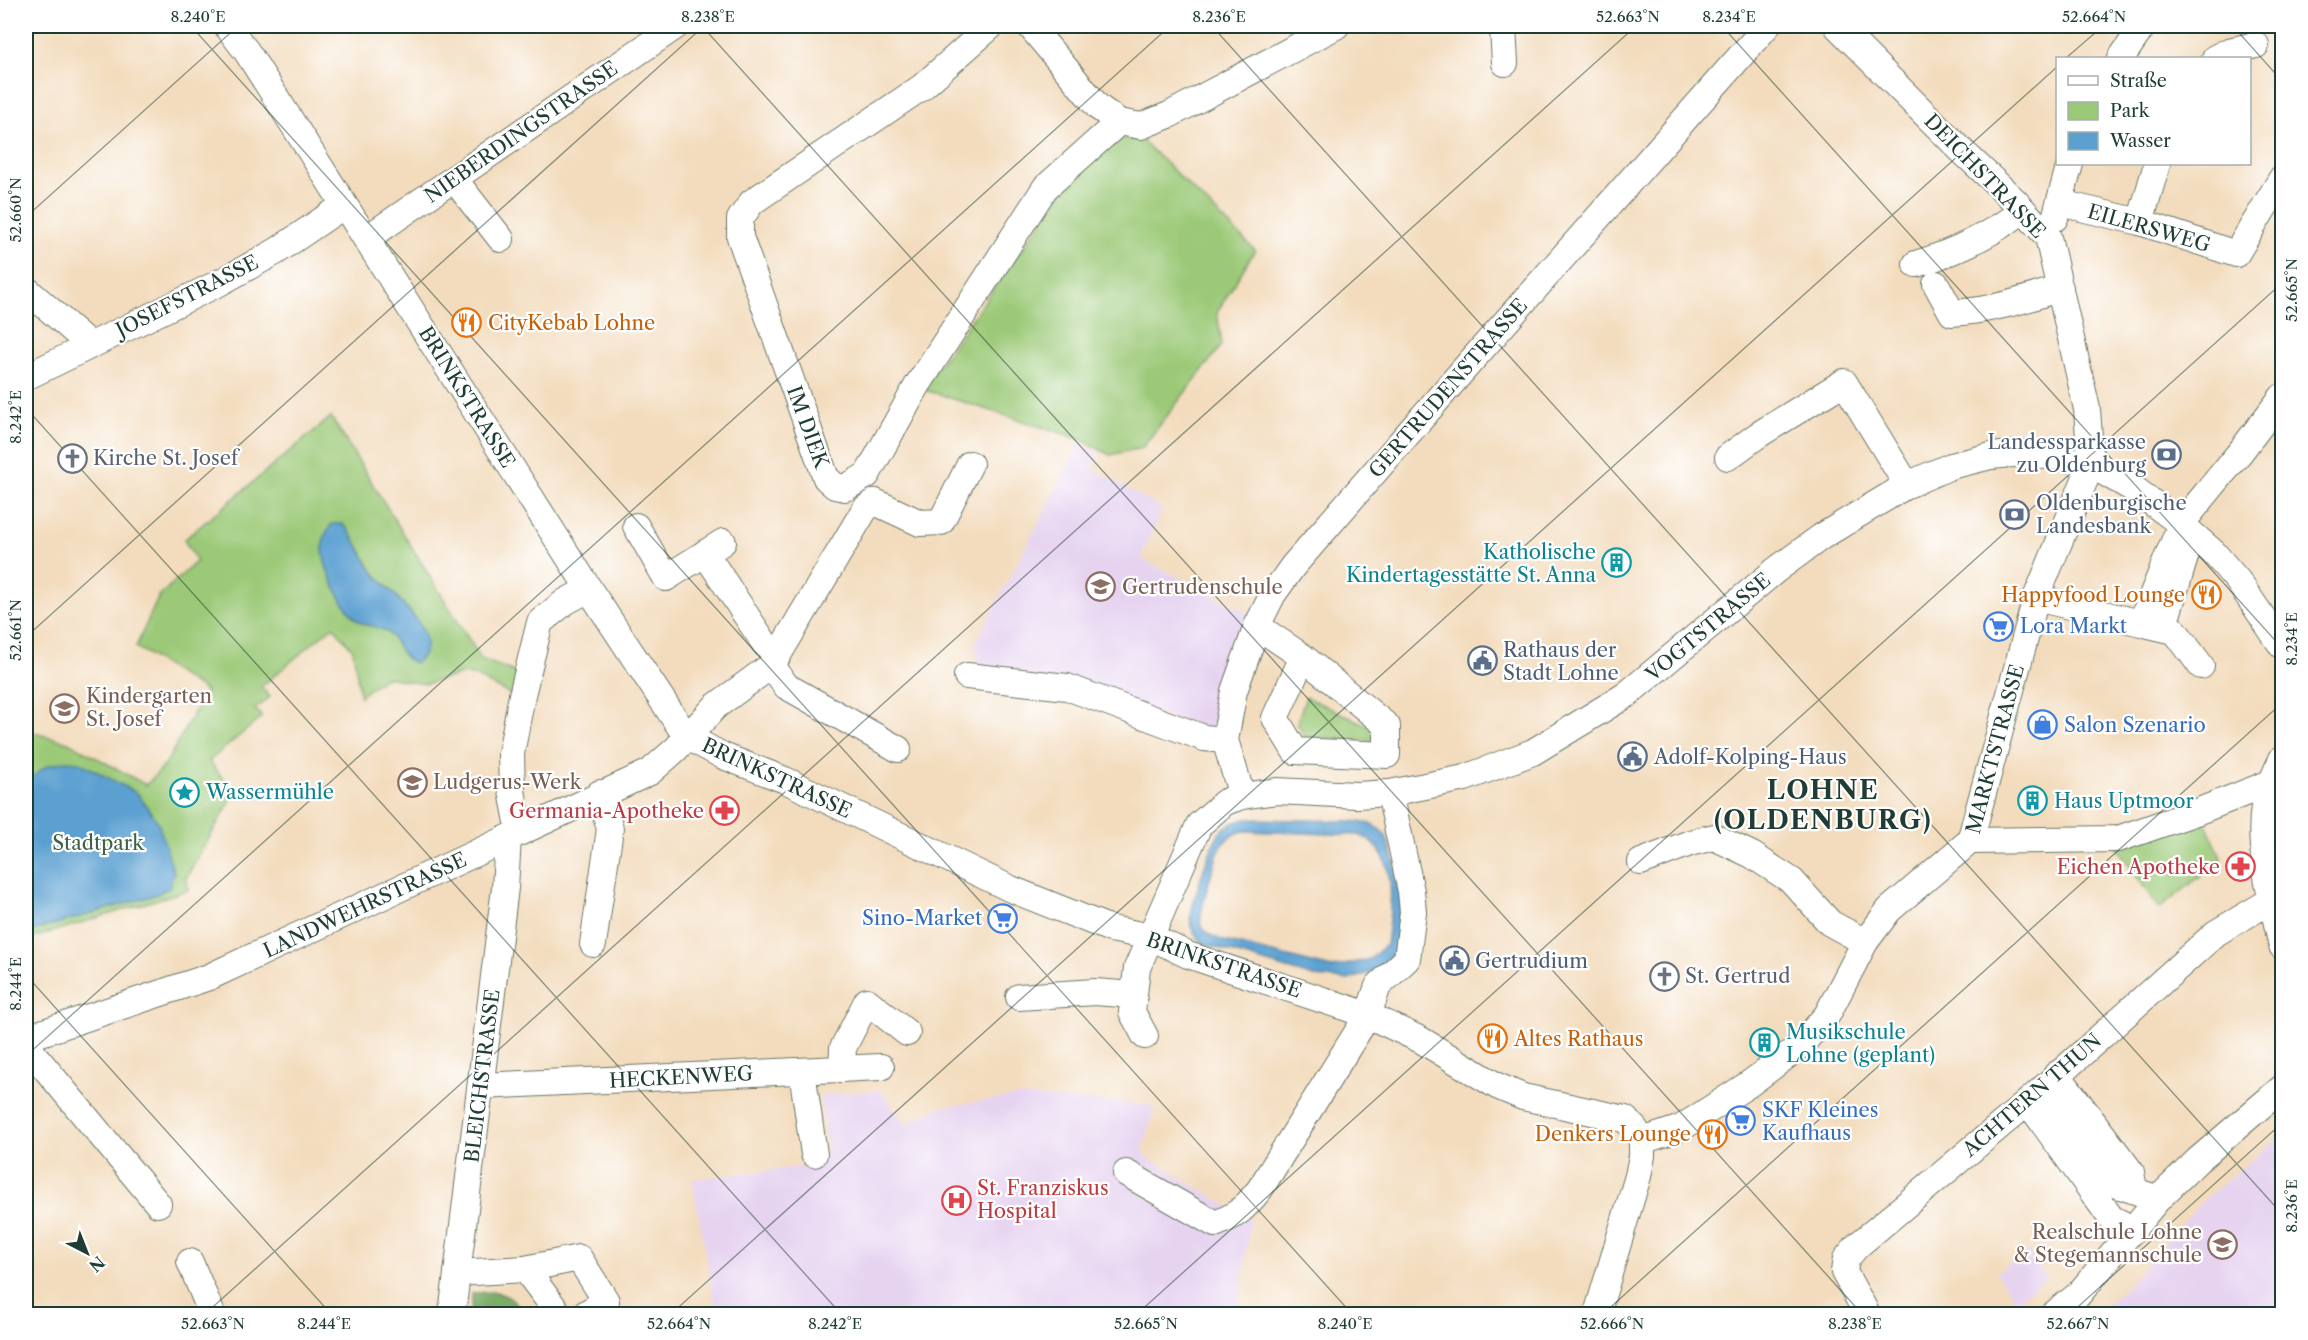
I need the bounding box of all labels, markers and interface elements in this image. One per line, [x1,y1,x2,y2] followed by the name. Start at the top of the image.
[171,7,225,26] text: 8.240°E
[681,7,735,26] text: 8.238°E
[1192,7,1246,26] text: 8.236°E
[1596,7,1660,26] text: 52.663°N
[1702,7,1756,26] text: 8.234°E
[2062,7,2126,26] text: 52.664°N
[420,56,622,208] street label: NIEBERDINGSTRASSE
[2056,57,2251,165] legend
[2110,70,2167,92] text: Straße
[2110,100,2151,122] text: Park
[1919,109,2051,243] street label: DEICHSTRASSE
[2109,130,2171,152] text: Wasser
[6,177,25,243] text: 52.660°N
[2085,199,2213,257] street label: EILERSWEG
[109,250,262,344] street label: JOSEFSTRASSE
[2282,258,2301,322] text: 52.665°N
[1364,294,1532,482] street label: GERTRUDENSTRASSE
[451,307,483,339] restaurant icon: CityKebab Lohne
[488,311,655,335] place label: CityKebab Lohne
[414,322,520,472] street label: BRINKSTRASSE
[782,383,834,473] street label: IM DIEK
[6,390,25,444] text: 8.242°E
[1987,430,2146,477] place label: Landessparkasse zu Oldenburg
[2151,438,2183,470] bank icon: Landessparkasse zu Oldenburg
[56,442,88,474] church icon: Kirche St. Josef
[93,446,241,470] place label: Kirche St. Josef
[2036,491,2187,538] place label: Oldenburgische Landesbank
[1999,499,2031,531] bank icon: Oldenburgische Landesbank
[1346,540,1596,587] place label: Katholische Kindertagesstätte St. Anna
[1601,547,1633,579] building icon: Katholische Kindertagesstätte St. Anna
[1640,568,1775,687] street label: VOGTSTRASSE
[1085,571,1117,603] school or university icon: Gertrudenschule
[1122,575,1283,599] place label: Gertrudenschule
[2190,579,2222,611] restaurant icon: Happyfood Lounge
[2001,583,2185,607] place label: Happyfood Lounge
[6,599,25,661] text: 52.661°N
[1983,610,2015,642] supermarket icon: Lora Markt
[2282,612,2301,666] text: 8.234°E
[2020,614,2127,638] place label: Lora Markt
[1503,638,1619,685] place label: Rathaus der Stadt Lohne
[1466,645,1498,677] public building icon: Rathaus der Stadt Lohne
[1961,662,2029,836] street label: MARKTSTRASSE
[86,684,213,731] place label: Kindergarten St. Josef
[49,692,81,724] school or university icon: Kindergarten St. Josef
[2027,709,2059,741] shop icon: Salon Szenario
[2064,713,2206,737] place label: Salon Szenario
[698,733,856,823] street label: BRINKSTRASSE
[1617,741,1649,773] public building icon: Adolf-Kolping-Haus
[1653,745,1847,769] place label: Adolf-Kolping-Haus
[396,766,428,798] school or university icon: Ludgerus-Werk
[433,770,583,794] place label: Ludgerus-Werk
[1714,774,1932,836] district label: LOHNE (OLDENBURG)
[169,776,201,808] place icon: Wassermühle
[205,780,334,804] place label: Wassermühle
[2017,785,2049,817] building icon: Haus Uptmoor
[2054,789,2194,813] place label: Haus Uptmoor
[709,795,741,827] pharmacy icon: Germania-Apotheke
[509,799,704,823] place label: Germania-Apotheke
[52,831,145,855] park label: Stadtpark
[260,847,470,963] street label: LANDWEHRSTRASSE
[2225,851,2257,883] pharmacy icon: Eichen Apotheke
[2057,855,2220,879] place label: Eichen Apotheke
[987,902,1019,934] supermarket icon: Sino-Market
[862,906,982,930] place label: Sino-Market
[1143,927,1305,1003] street label: BRINKSTRASSE
[1438,945,1470,977] public building icon: Gertrudium
[1475,949,1588,973] place label: Gertrudium
[6,957,25,1011] text: 8.244°E
[1648,960,1680,992] church icon: St. Gertrud
[1685,964,1790,988] place label: St. Gertrud
[459,988,505,1164] street label: BLEICHSTRASSE
[1786,1020,1935,1067] place label: Musikschule Lohne (geplant)
[1477,1023,1509,1055] restaurant icon: Altes Rathaus
[1513,1027,1643,1051] place label: Altes Rathaus
[1749,1027,1781,1059] building icon: Musikschule Lohne (geplant)
[1957,1028,2106,1162] street label: ACHTERN THUN
[608,1061,754,1093] street label: HECKENWEG
[1762,1098,1878,1145] place label: SKF Kleines Kaufhaus
[1725,1105,1757,1137] supermarket icon: SKF Kleines Kaufhaus
[1696,1118,1728,1150] restaurant icon: Denkers Lounge
[1535,1122,1691,1146] place label: Denkers Lounge
[977,1176,1109,1223] place label: St. Franziskus Hospital
[2282,1179,2301,1233] text: 8.236°E
[940,1184,972,1216] hospital icon: St. Franziskus Hospital
[2013,1220,2202,1267] place label: Realschule Lohne & Stegemannschule
[57,1223,117,1283] north arrow
[2207,1228,2239,1260] school or university icon: Realschule Lohne & Stegemannschule
[85,1252,109,1276] text: N
[181,1314,245,1333] text: 52.663°N
[297,1314,351,1333] text: 8.244°E
[647,1314,711,1333] text: 52.664°N
[808,1314,862,1333] text: 8.242°E
[1114,1314,1178,1333] text: 52.665°N
[1318,1314,1372,1333] text: 8.240°E
[1580,1314,1644,1333] text: 52.666°N
[1828,1314,1882,1333] text: 8.238°E
[2047,1314,2109,1333] text: 52.667°N

